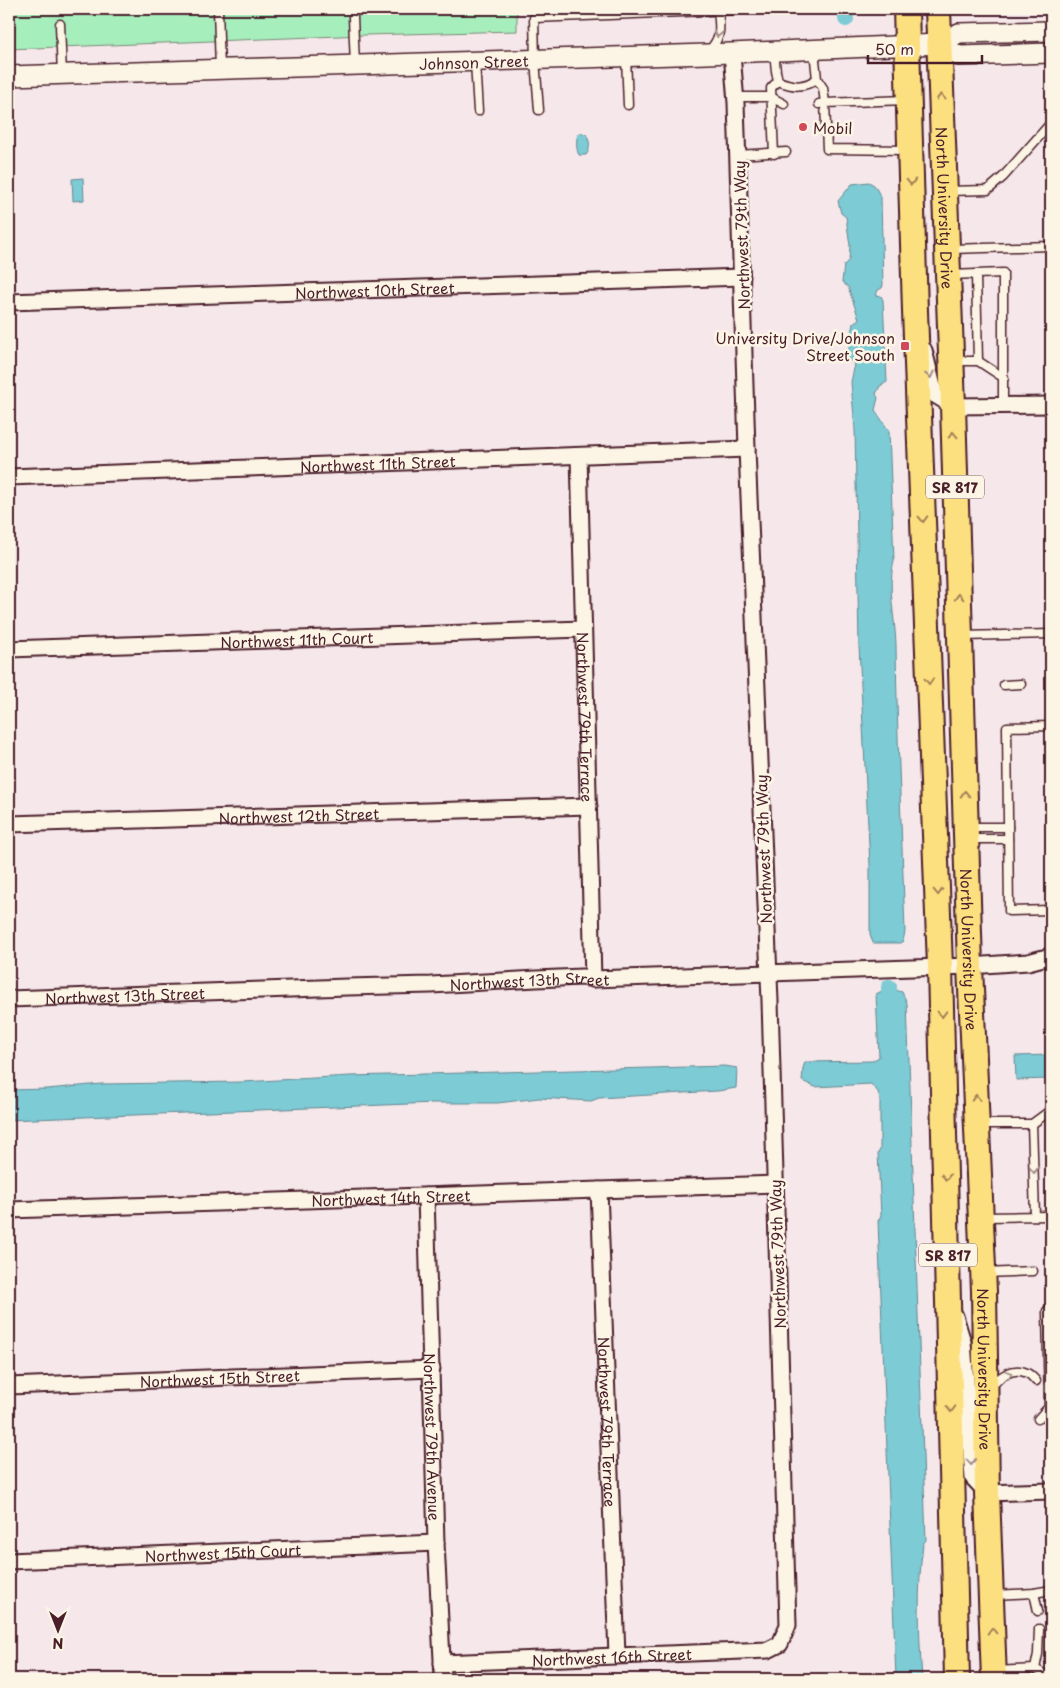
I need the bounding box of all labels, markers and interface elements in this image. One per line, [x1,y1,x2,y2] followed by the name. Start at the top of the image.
[713,30,723,39] one-way arrow
[868,32,981,64] scale bar
[875,37,914,60] text: 50 m
[419,48,529,75] street label: Johnson Street
[936,93,947,101] one-way arrow
[813,116,853,139] place label: Mobil
[797,121,809,133] marker: Mobil
[931,126,960,289] street label: North University Drive
[727,160,755,310] street label: Northwest 79th Way
[906,178,916,186] one-way arrow
[295,275,455,304] street label: Northwest 10th Street
[715,326,895,366] place label: University Drive/Johnson Street South
[899,340,911,352] marker: University Drive/Johnson Street South
[925,371,935,379] one-way arrow
[948,430,959,438] one-way arrow
[300,449,456,477] street label: Northwest 11th Street
[926,476,984,498] road number: SR 817
[918,516,928,523] one-way arrow
[953,593,964,601] one-way arrow
[220,625,374,653] street label: Northwest 11th Court
[572,631,600,802] street label: Northwest 79th Terrace
[924,678,935,686] one-way arrow
[749,774,777,924] street label: Northwest 79th Way
[960,790,970,798] one-way arrow
[218,801,380,829] street label: Northwest 12th Street
[956,868,984,1031] street label: North University Drive
[932,888,943,896] one-way arrow
[449,965,610,995] street label: Northwest 13th Street
[44,981,205,1009] street label: Northwest 13th Street
[936,1011,947,1019] one-way arrow
[970,1094,981,1102] one-way arrow
[1028,1166,1039,1174] one-way arrow
[941,1174,951,1181] one-way arrow
[763,1179,791,1329] street label: Northwest 79th Way
[311,1183,471,1211] street label: Northwest 14th Street
[919,1244,977,1266] road number: SR 817
[972,1288,998,1450] street label: North University Drive
[593,1336,623,1507] street label: Northwest 79th Terrace
[419,1353,447,1521] street label: Northwest 79th Avenue
[139,1363,300,1392] street label: Northwest 15th Street
[1004,1370,1013,1380] one-way arrow
[946,1406,956,1413] one-way arrow
[966,1458,977,1466] one-way arrow
[144,1537,301,1567] street label: Northwest 15th Court
[32,1606,82,1656] north arrow
[987,1626,998,1634] one-way arrow
[52,1633,64,1654] text: N
[531,1642,692,1671] street label: Northwest 16th Street

